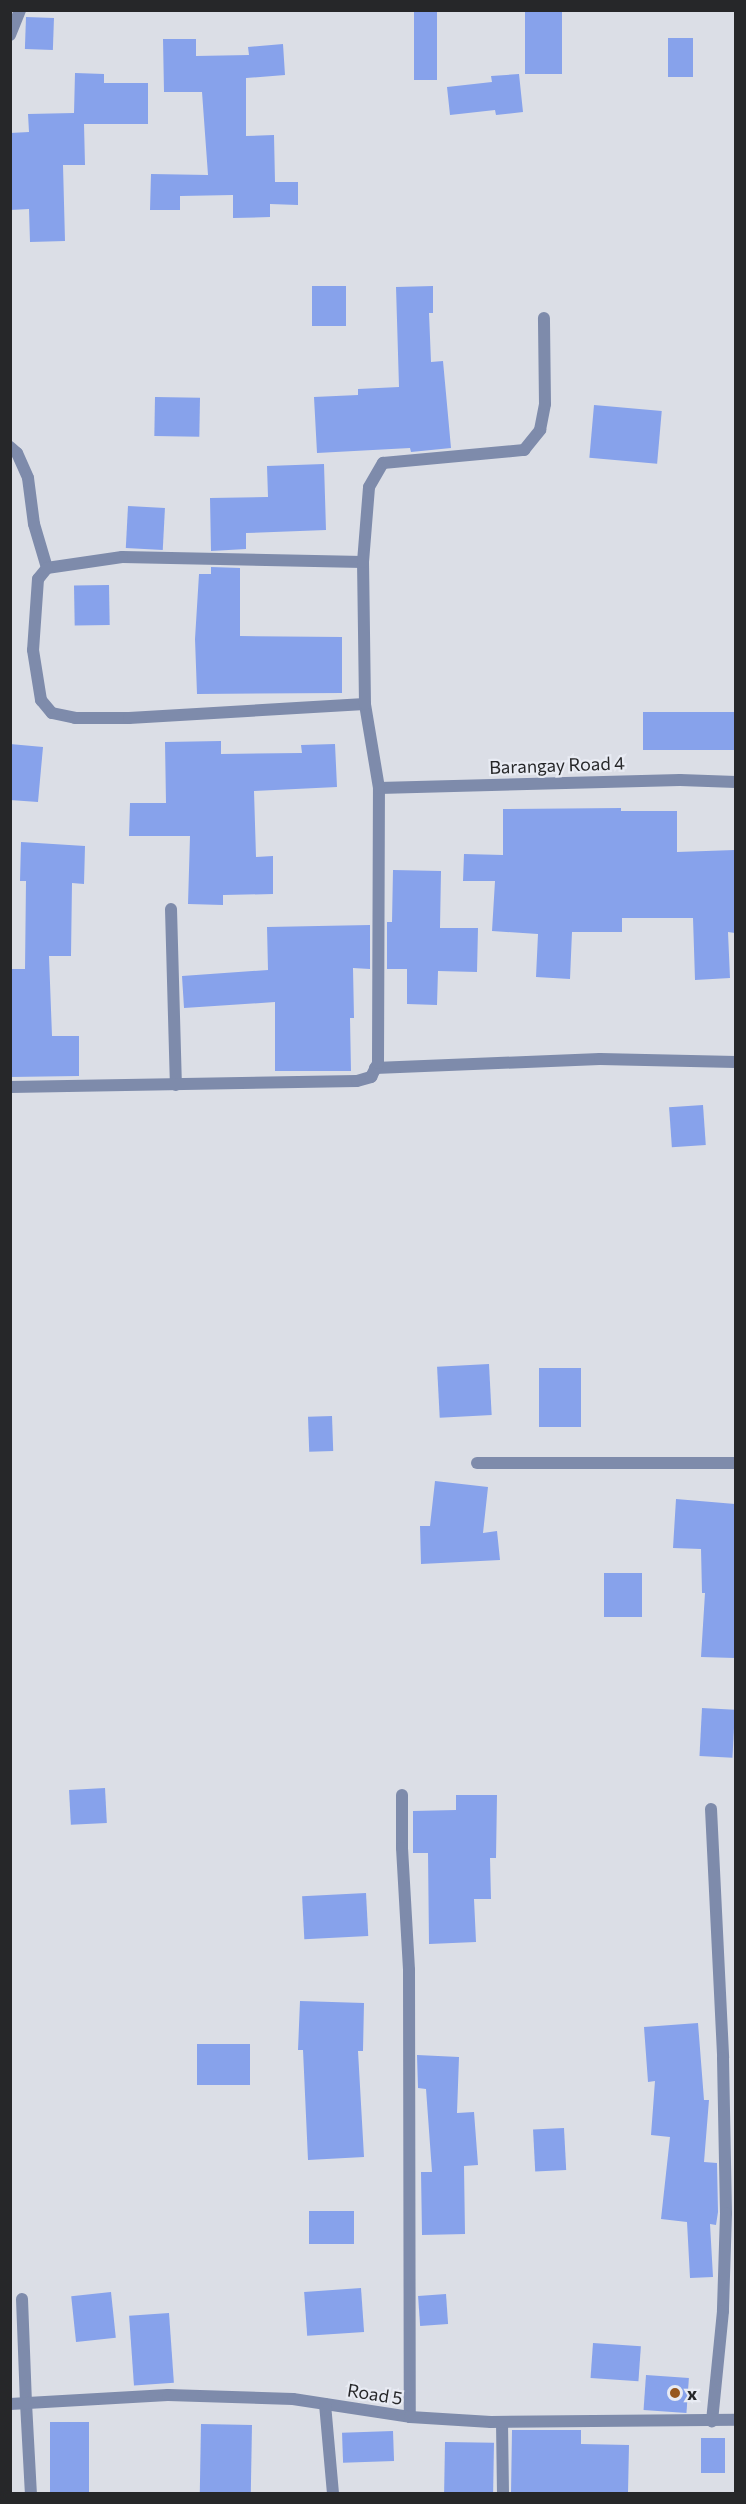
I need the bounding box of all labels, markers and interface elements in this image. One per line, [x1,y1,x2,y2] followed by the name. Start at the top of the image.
[489,752,625,778] street label: Barangay Road 4
[346,2379,404,2409] street label: Road 5
[687,2382,697,2404] place label: x
[668,2386,682,2400] marker: x

